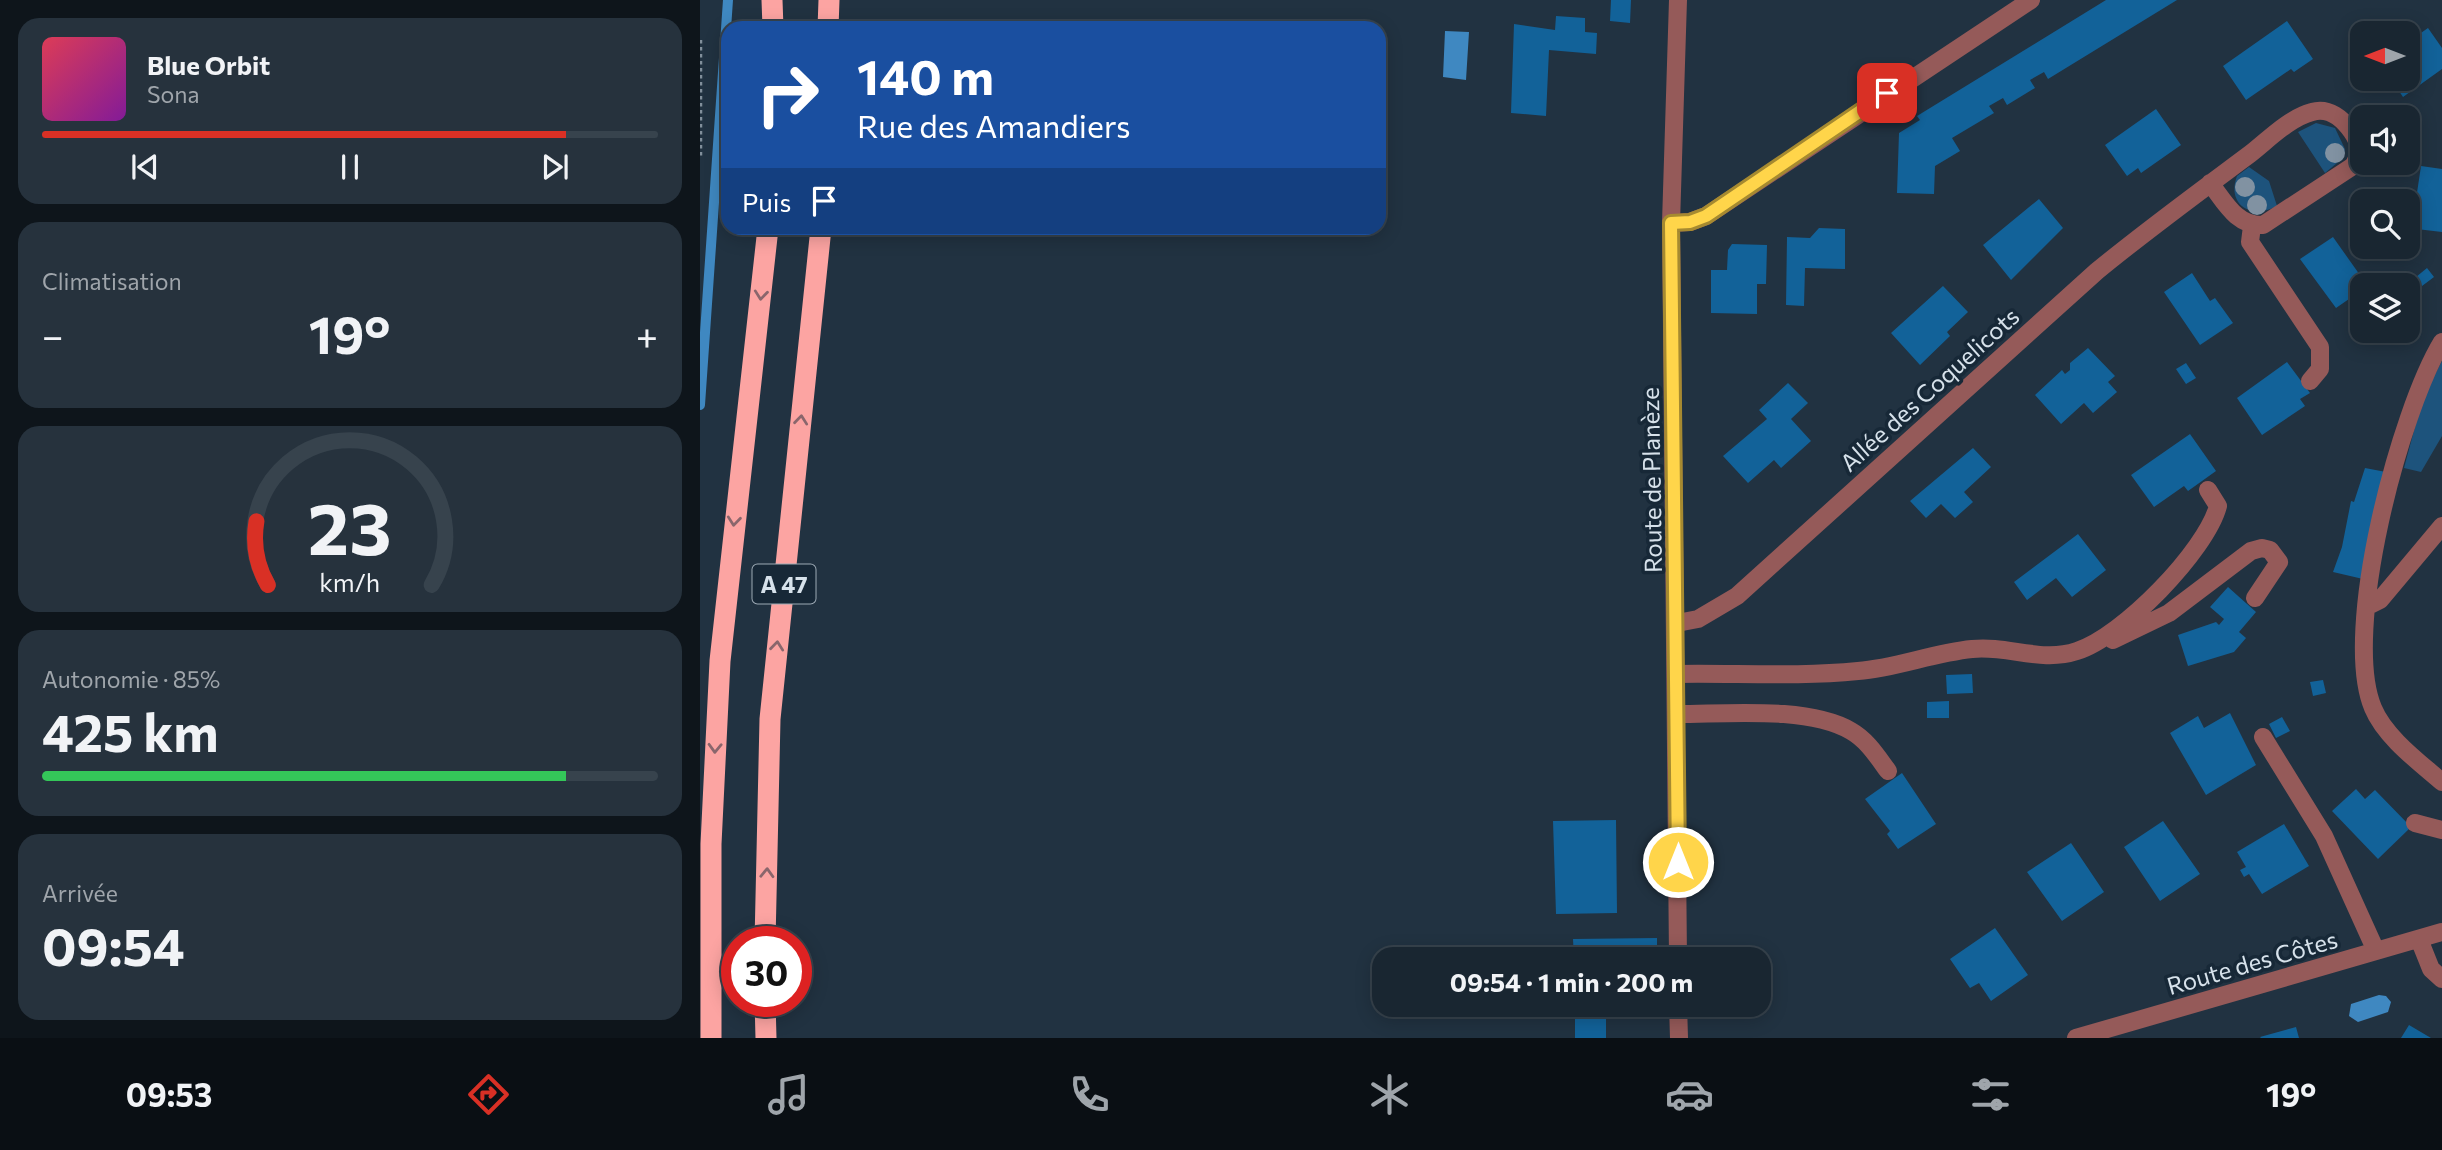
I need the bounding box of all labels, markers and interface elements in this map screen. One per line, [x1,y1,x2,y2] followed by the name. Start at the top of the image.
[2350,21,2420,91] north arrow
[2350,21,2420,343] map controls
[857,45,994,105] text: 140 m
[147,49,270,80] text: Blue Orbit
[742,49,833,140] icon: right
[1857,63,1917,123] pin
[1868,74,1906,112] icon: arrive
[147,80,199,108] text: Sona
[857,105,1131,145] text: Rue des Amandiers
[2350,105,2420,175] button: sound
[126,148,164,186] icon: previous
[331,148,369,186] icon: pause
[536,148,574,186] icon: next
[805,182,843,220] icon: arrive
[742,186,791,217] text: Puis
[2350,189,2420,259] button: search
[42,267,182,295] text: Climatisation
[2350,273,2420,343] button: layers
[753,290,768,301] one-way arrow
[309,301,390,365] text: 19°
[1834,301,2024,477] street label: Allée des Coquelicots
[42,311,64,358] text: −
[636,311,658,358] text: +
[1635,387,1667,573] street label: Route de Planèze
[793,414,808,425] one-way arrow
[308,481,392,570] text: 23
[727,516,742,527] one-way arrow
[752,564,816,604] road number: A 47
[320,567,380,597] text: km/h
[770,640,785,652] one-way arrow
[42,665,220,693] text: Autonomie · 85%
[42,699,219,763] text: 425 km
[707,743,722,754] one-way arrow
[1641,825,1715,899] position arrow
[759,868,774,879] one-way arrow
[42,879,118,907] text: Arrivée
[42,913,185,977] text: 09:54
[2163,924,2341,1000] street label: Route des Côtes
[721,926,812,1017] speed limit sign: 30
[1450,966,1693,997] text: 09:54 · 1 min · 200 m
[464,1070,513,1119] icon: directions
[764,1070,813,1119] icon: music
[1065,1070,1114,1119] icon: phone
[1365,1070,1414,1119] icon: climate
[1665,1070,1714,1119] icon: car
[1966,1070,2015,1119] icon: filters
[126,1074,212,1114] text: 09:53
[2266,1074,2316,1114] text: 19°

